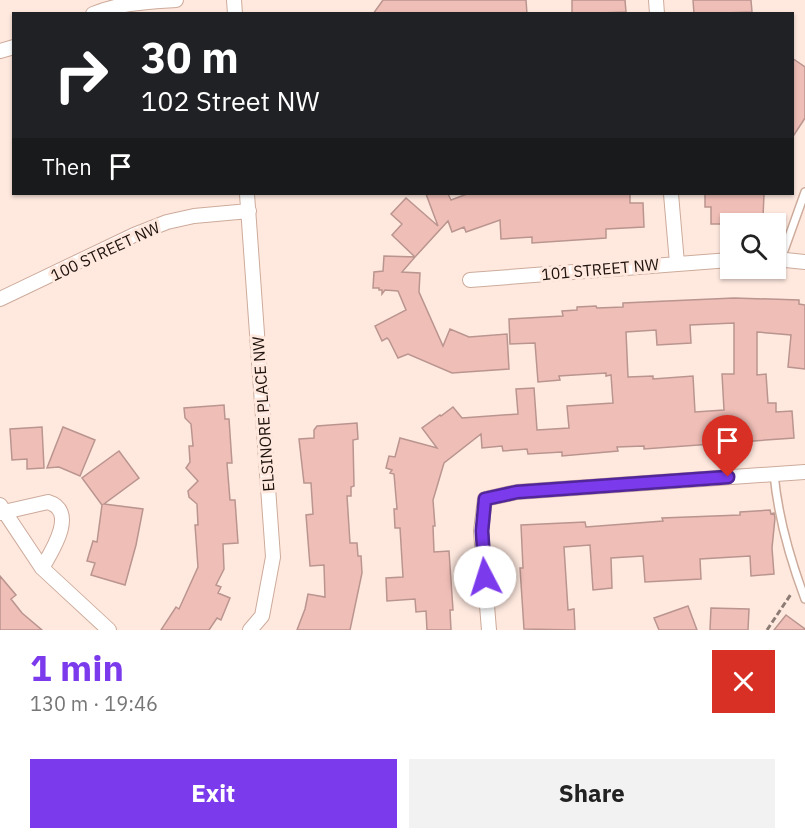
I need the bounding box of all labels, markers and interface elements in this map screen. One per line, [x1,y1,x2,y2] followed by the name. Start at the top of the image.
[141,30,239,85] text: 30 m
[42,36,120,114] icon: right
[141,83,320,118] text: 102 Street NW
[104,150,137,183] icon: arrive
[42,152,92,181] text: Then
[720,213,786,279] map controls
[720,213,786,279] button: search
[47,217,163,285] street label: 100 STREET NW
[540,254,660,284] street label: 101 STREET NW
[248,336,278,492] street label: ELSINORE PLACE NW
[702,415,753,477] pin
[711,424,744,457] icon: arrive
[453,545,517,609] position arrow
[30,644,124,691] text: 1 min
[712,650,775,713] button: close
[30,690,158,717] text: 130 m · 19:46
[30,759,397,828] button: Exit
[409,759,775,828] button: Share

